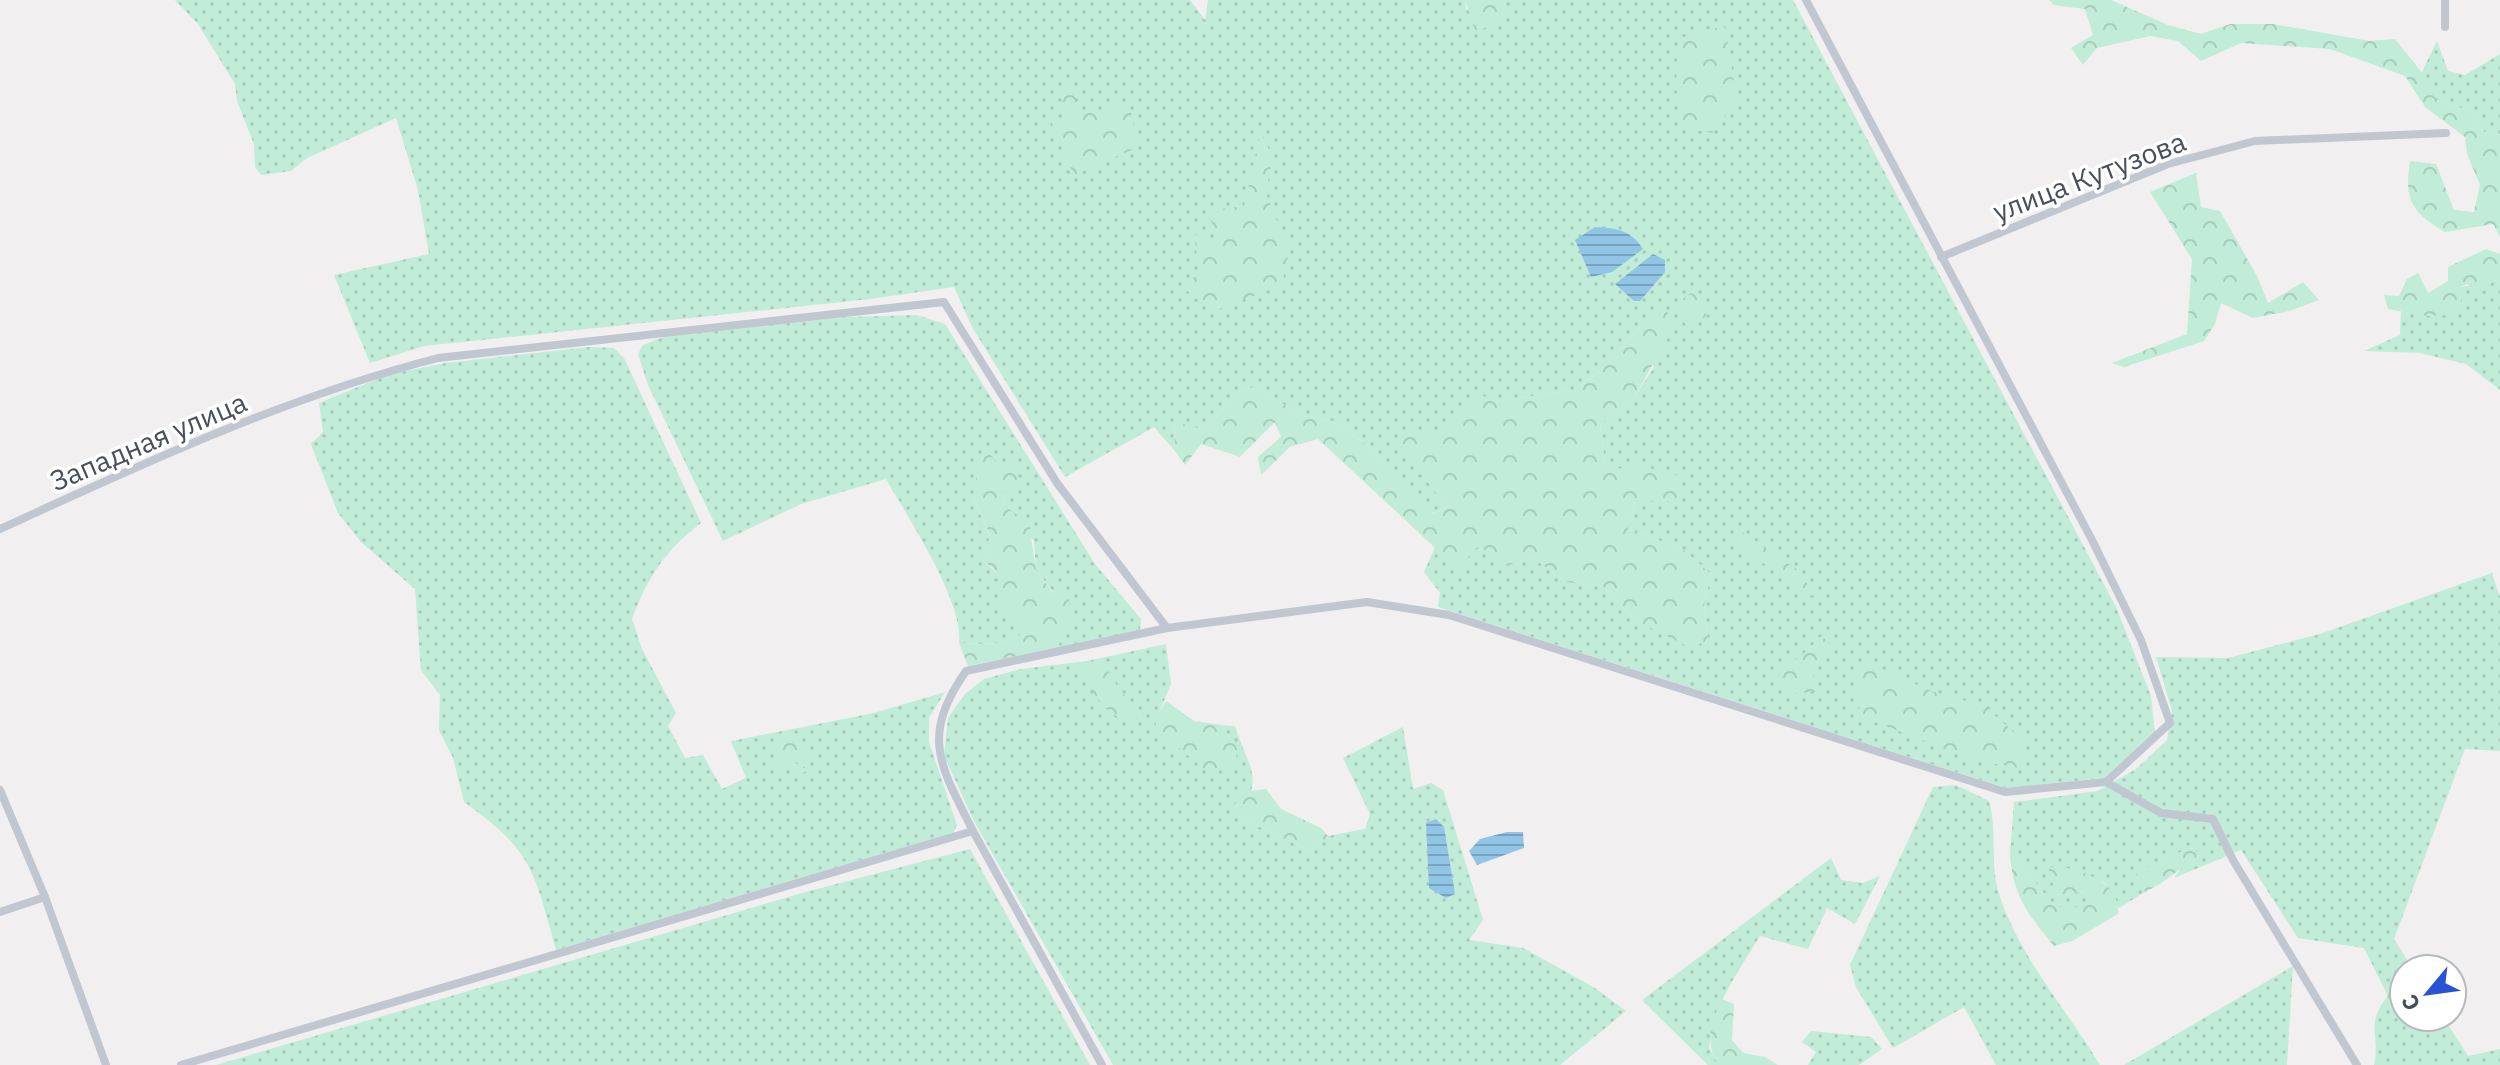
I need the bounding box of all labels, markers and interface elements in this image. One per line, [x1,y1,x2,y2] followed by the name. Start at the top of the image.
[1987,122,2191,230] street label: улица Кутузова
[44,383,252,499] street label: Западная улица
[2388,953,2468,1033] north arrow
[2394,990,2426,1016] text: С

